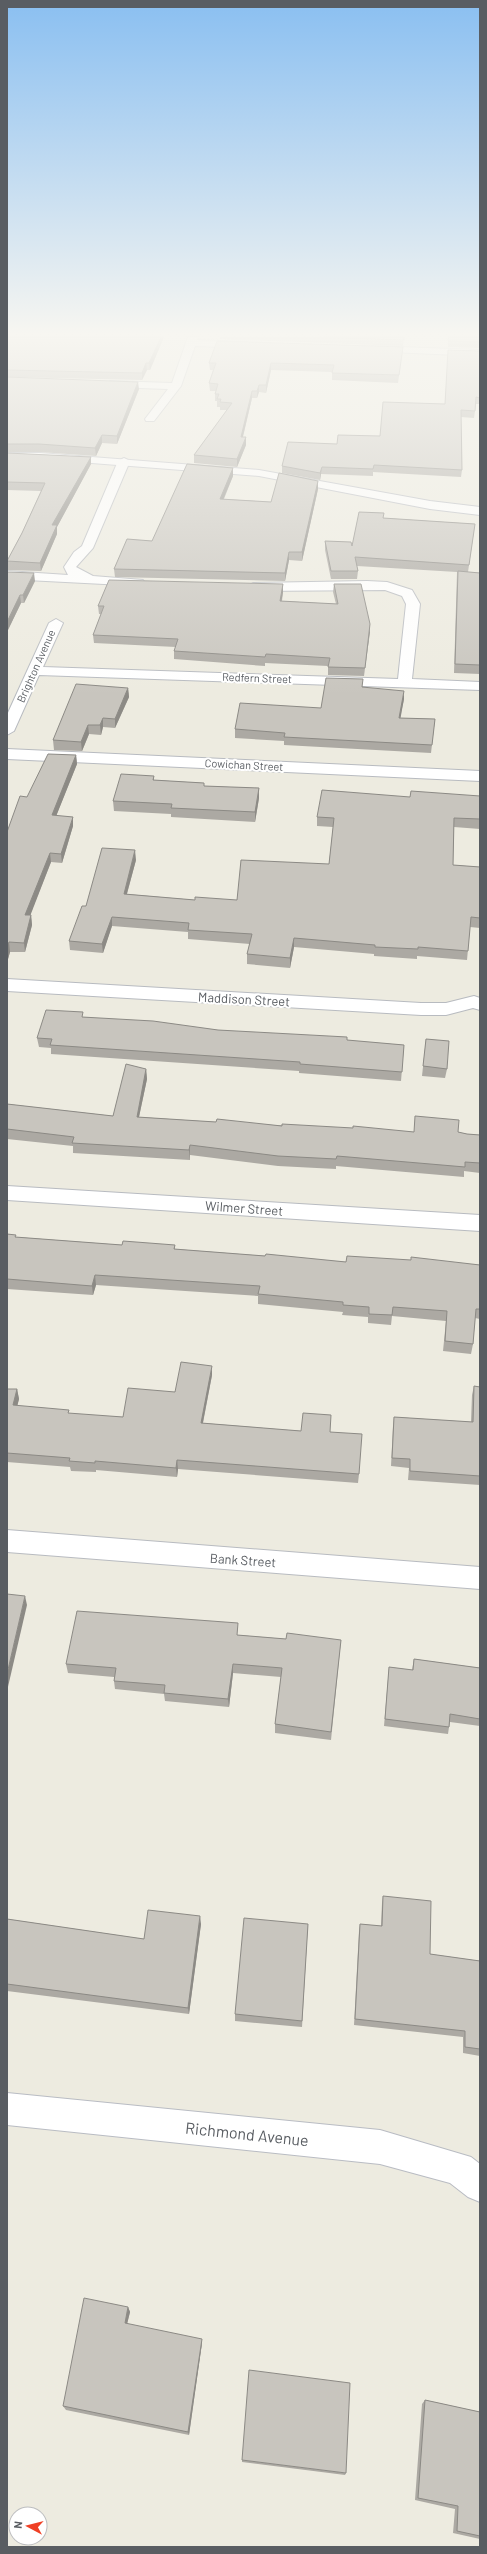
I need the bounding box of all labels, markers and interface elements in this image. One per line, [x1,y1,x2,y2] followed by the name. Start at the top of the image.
[14,627,57,704] street label: Brighton Avenue
[222,670,292,685] street label: Redfern Street
[204,756,284,773] street label: Cowichan Street
[198,989,290,1009] street label: Maddison Street
[204,1197,284,1219] street label: Wilmer Street
[209,1550,277,1570] street label: Bank Street
[184,2118,310,2149] street label: Richmond Avenue
[8,2506,48,2546] north arrow
[11,2520,24,2529] text: N

